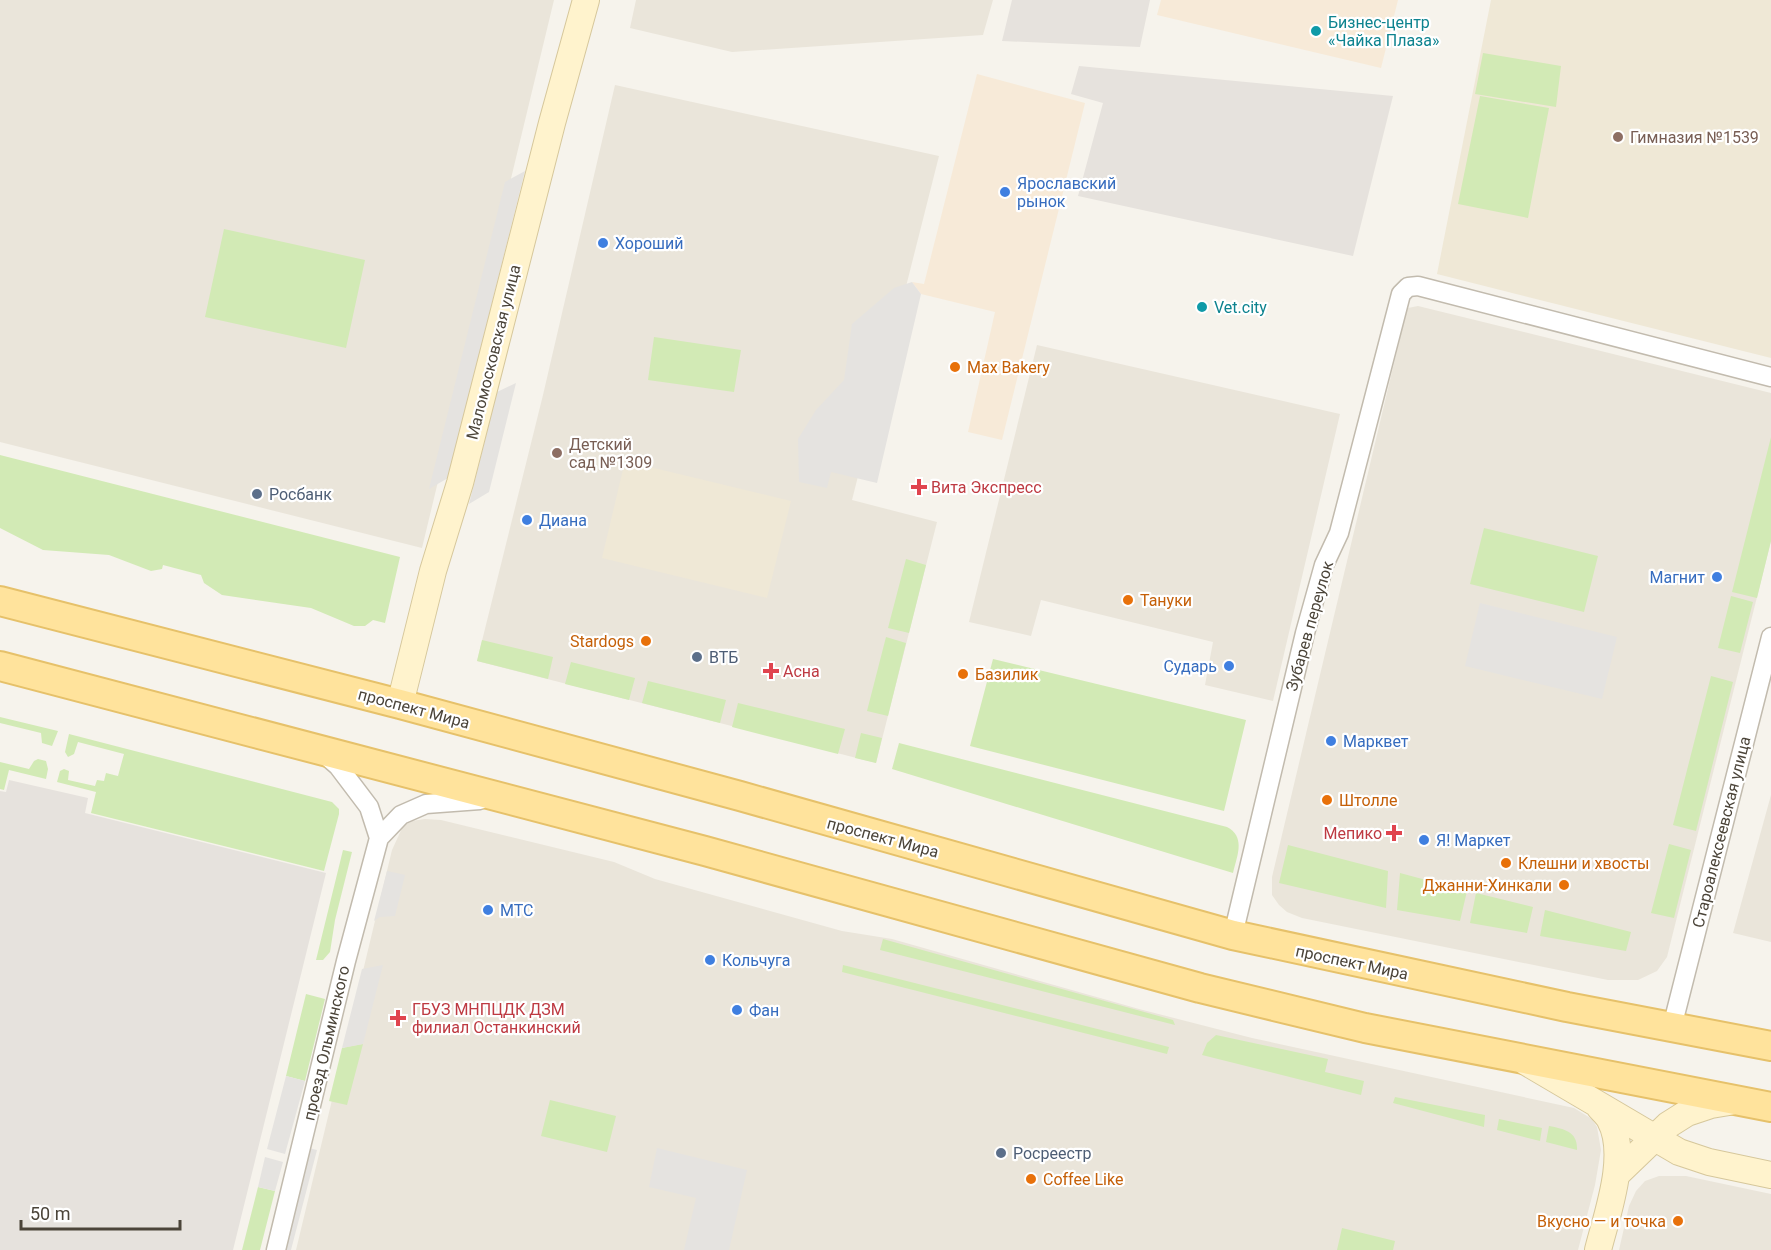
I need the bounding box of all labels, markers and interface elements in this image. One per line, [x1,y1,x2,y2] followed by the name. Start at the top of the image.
[1328,13,1439,50] place label: Бизнес-центр «Чайка Плаза»
[1309,24,1323,38] marker: Бизнес-центр «Чайка Плаза»
[1630,128,1759,147] place label: Гимназия №1539
[1611,130,1625,144] marker: Гимназия №1539
[1017,174,1116,211] place label: Ярославский рынок
[998,185,1012,199] marker: Ярославский рынок
[615,234,684,253] place label: Хороший
[596,236,610,250] marker: Хороший
[463,263,524,442] street label: Маломосковская улица
[1214,298,1267,317] place label: Vet.city
[1195,300,1209,314] marker: Vet.city
[967,358,1050,377] place label: Max Bakery
[948,360,962,374] marker: Max Bakery
[569,435,652,472] place label: Детский сад №1309
[550,446,564,460] marker: Детский сад №1309
[931,478,1042,497] place label: Вита Экспресс
[912,480,926,494] marker: Вита Экспресс
[269,485,332,504] place label: Росбанк
[250,487,264,501] marker: Росбанк
[539,511,587,530] place label: Диана
[520,513,534,527] marker: Диана
[1282,559,1337,693] street label: Зубарев переулок
[1649,568,1705,587] place label: Магнит
[1710,570,1724,584] marker: Магнит
[1140,591,1192,610] place label: Тануки
[1121,593,1135,607] marker: Тануки
[570,632,634,651] place label: Stardogs
[639,634,653,648] marker: Stardogs
[709,648,738,667] place label: ВТБ
[690,650,704,664] marker: ВТБ
[1163,657,1217,676] place label: Сударь
[1222,659,1236,673] marker: Сударь
[783,662,820,681] place label: Асна
[764,664,778,678] marker: Асна
[975,665,1039,684] place label: Базилик
[956,667,970,681] marker: Базилик
[356,684,472,732] street label: проспект Мира
[1343,732,1409,751] place label: Марквет
[1324,734,1338,748] marker: Марквет
[1688,734,1754,930] street label: Староалексеевская улица
[1339,791,1397,810] place label: Штолле
[1320,793,1334,807] marker: Штолле
[825,813,941,861] street label: проспект Мира
[1323,824,1382,843] place label: Мепико
[1387,826,1401,840] marker: Мепико
[1436,831,1511,850] place label: Я! Маркет
[1417,833,1431,847] marker: Я! Маркет
[1518,854,1649,873] place label: Клешни и хвосты
[1499,856,1513,870] marker: Клешни и хвосты
[1423,876,1552,895] place label: Джанни-Хинкали
[1557,878,1571,892] marker: Джанни-Хинкали
[500,901,533,920] place label: МТС
[481,903,495,917] marker: МТС
[1294,941,1410,984] street label: проспект Мира
[722,951,790,970] place label: Кольчуга
[703,953,717,967] marker: Кольчуга
[299,964,354,1122] street label: проезд Ольминского
[412,1000,581,1037] place label: ГБУЗ МНПЦДК ДЗМ филиал Останкинский
[749,1001,779,1020] place label: Фан
[730,1003,744,1017] marker: Фан
[389,1009,407,1027] marker: ГБУЗ МНПЦДК ДЗМ филиал Останкинский
[1013,1144,1092,1163] place label: Росреестр
[994,1146,1008,1160] marker: Росреестр
[1043,1170,1123,1189] place label: Coffee Like
[1024,1172,1038,1186] marker: Coffee Like
[21,1193,180,1231] scale bar
[30,1203,70,1224] text: 50 m
[1537,1212,1666,1231] place label: Вкусно — и точка
[1671,1214,1685,1228] marker: Вкусно — и точка

